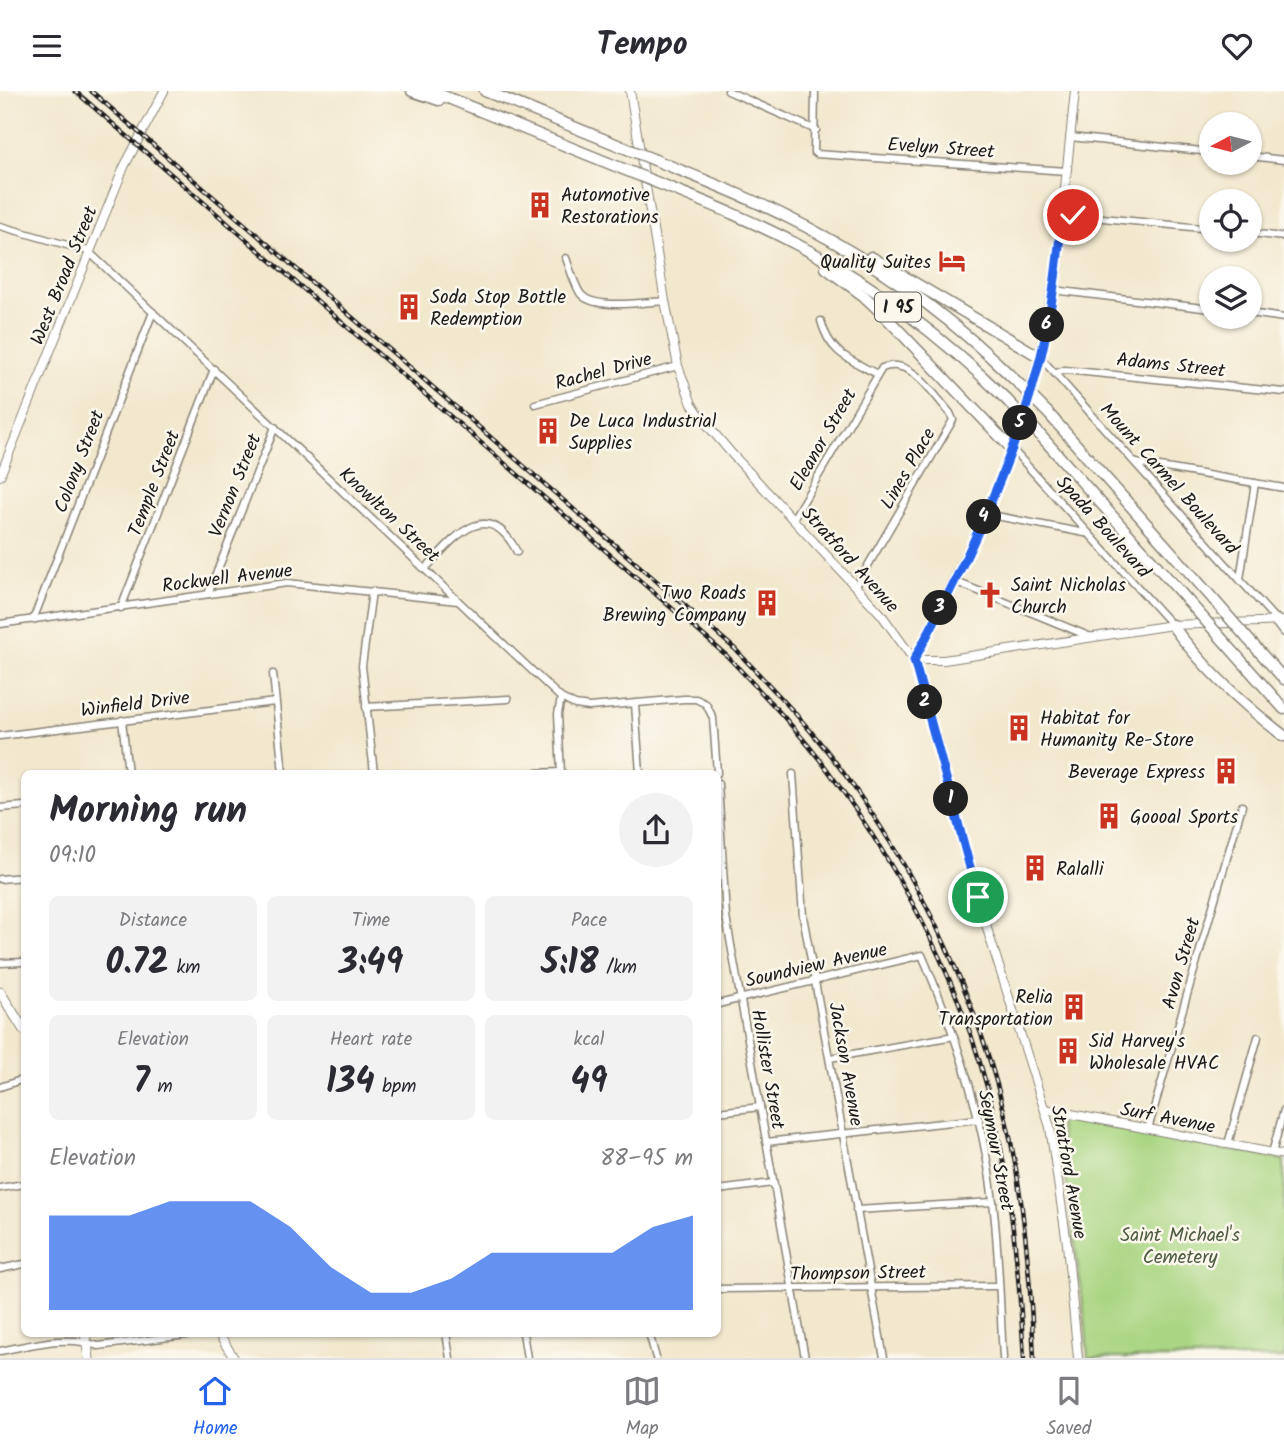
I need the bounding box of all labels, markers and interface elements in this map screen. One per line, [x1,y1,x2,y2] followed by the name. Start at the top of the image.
[596,20,688,71] text: Tempo
[28,27,66,65] icon: menu
[1218,27,1256,65] icon: heart
[1199,112,1262,175] north arrow
[1199,112,1262,329] map controls
[886,130,996,168] street label: Evelyn Street
[561,181,659,233] place label: Automotive Restorations
[1043,185,1103,245] pin
[1199,189,1262,252] button: locate
[525,190,555,220] building icon: Automotive Restorations
[1054,196,1092,234] icon: check
[23,201,107,350] street label: West Broad Street
[937,246,967,276] hotel icon: Quality Suites
[820,248,931,278] place label: Quality Suites
[1199,266,1262,329] button: layers
[430,283,567,335] place label: Soda Stop Bottle Redemption
[394,292,424,322] building icon: Soda Stop Bottle Redemption
[875,293,921,321] road number: I 95
[1030,307,1064,343] pin: 6
[1041,309,1052,339] text: 6
[552,345,656,399] street label: Rachel Drive
[1115,345,1227,387] street label: Adams Street
[782,383,866,497] street label: Eleanor Street
[1092,396,1246,563] street label: Mount Carmel Boulevard
[46,405,113,518] street label: Colony Street
[1002,405,1038,441] pin: 5
[569,407,717,459] place label: De Luca Industrial Supplies
[1015,407,1024,437] text: 5
[533,416,563,446] building icon: De Luca Industrial Supplies
[873,422,944,516] street label: Lines Place
[121,425,189,541] street label: Temple Street
[201,429,271,542] street label: Vernon Street
[331,460,447,571] street label: Knowlton Street
[1048,469,1157,586] street label: Spada Boulevard
[967,499,1002,535] pin: 4
[793,500,906,621] street label: Stratford Avenue
[978,501,989,531] text: 4
[160,556,295,602] street label: Rockwell Avenue
[1011,571,1126,623] place label: Saint Nicholas Church
[603,579,747,631] place label: Two Roads Brewing Company
[975,580,1005,610] church icon: Saint Nicholas Church
[752,588,782,618] building icon: Two Roads Brewing Company
[922,591,958,625] pin: 3
[934,592,945,622] text: 3
[79,683,192,727] street label: Winfield Drive
[908,685,942,719] pin: 2
[919,686,930,716] text: 2
[1040,704,1194,756] place label: Habitat for Humanity Re-Store
[1004,713,1034,743] building icon: Habitat for Humanity Re-Store
[1211,756,1241,786] building icon: Beverage Express
[1068,758,1205,788] place label: Beverage Express
[934,781,968,817] pin: 1
[49,782,247,842] text: Morning run
[948,783,953,813] text: 1
[619,793,693,867] button: share
[1094,801,1124,831] building icon: Goooal Sports
[1130,803,1238,833] place label: Goooal Sports
[49,838,96,874] text: 09:10
[1020,853,1050,883] building icon: Ralalli
[1056,855,1105,885] place label: Ralalli
[948,867,1008,927] pin
[959,878,997,916] icon: arrive
[119,906,187,936] text: Distance
[352,906,390,936] text: Time
[571,906,607,936] text: Pace
[1155,914,1209,1013] street label: Avon Street
[742,935,891,997] street label: Soundview Avenue
[106,936,169,992] text: 0.72
[339,936,403,992] text: 3:49
[541,936,599,992] text: 5:18
[169,953,200,983] text: km
[599,953,637,983] text: /km
[939,983,1053,1035] place label: Relia Transportation
[1059,992,1089,1022] building icon: Relia Transportation
[819,1000,871,1129] street label: Jackson Avenue
[742,1007,792,1132] street label: Hollister Street
[117,1025,189,1055] text: Elevation
[330,1025,412,1055] text: Heart rate
[574,1025,604,1055] text: kcal
[1089,1027,1219,1079] place label: Sid Harvey's Wholesale HVAC
[1053,1036,1083,1066] building icon: Sid Harvey's Wholesale HVAC
[133,1055,150,1111] text: 7
[326,1055,374,1111] text: 134
[571,1055,607,1111] text: 49
[150,1072,173,1102] text: m
[374,1072,416,1102] text: bpm
[969,1087,1022,1214] street label: Seymour Street
[1118,1095,1218,1143] street label: Surf Avenue
[1042,1103,1095,1242] street label: Stratford Avenue
[49,1141,136,1177] text: Elevation
[600,1141,693,1177] text: 88–95 m
[1120,1221,1240,1273] park label: Saint Michael's Cemetery
[790,1258,927,1290] street label: Thompson Street
[193,1372,238,1444] tab: Home
[623,1372,661,1444] tab: Map
[1046,1372,1091,1444] tab: Saved

